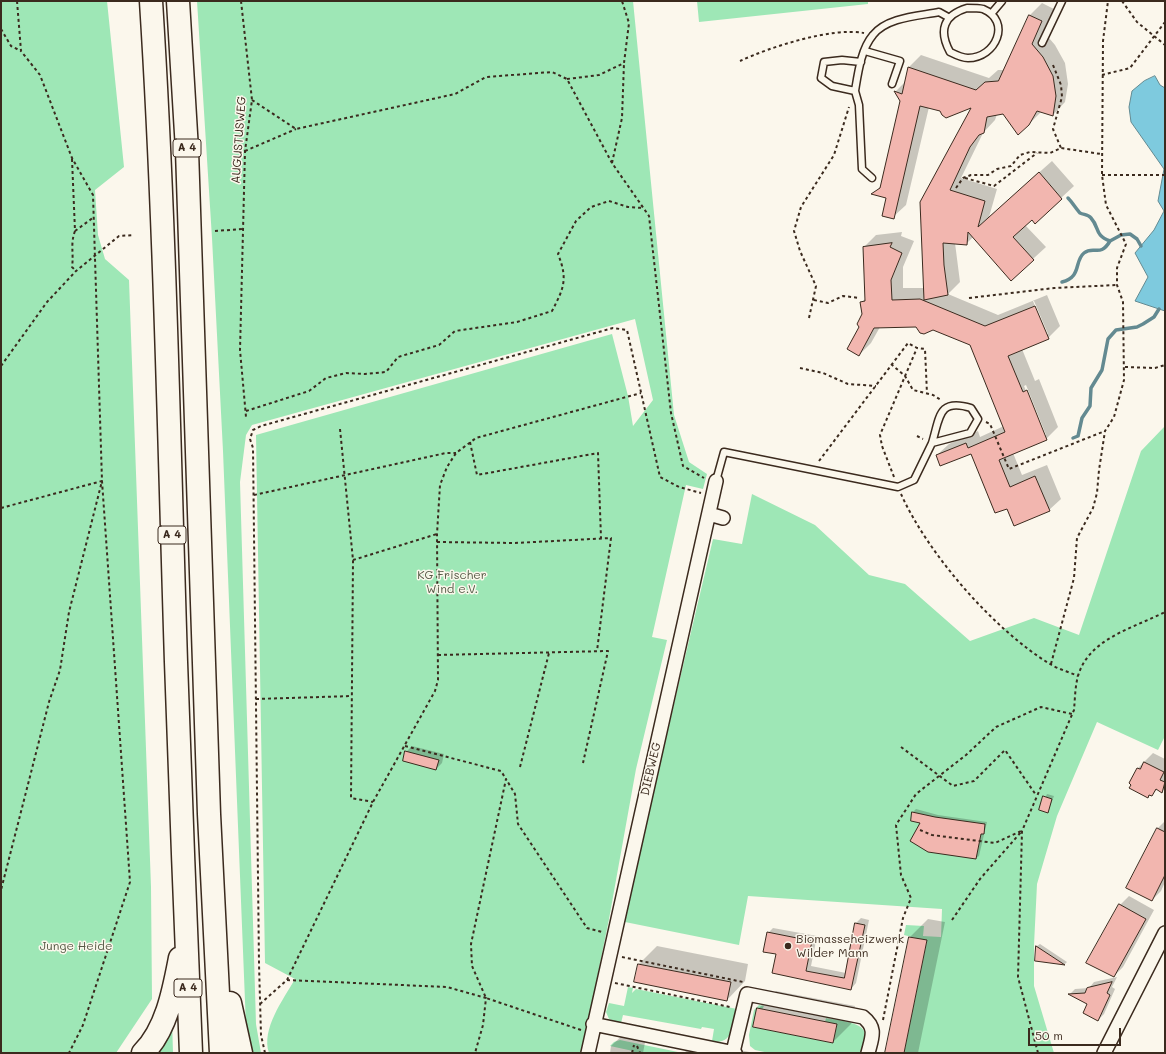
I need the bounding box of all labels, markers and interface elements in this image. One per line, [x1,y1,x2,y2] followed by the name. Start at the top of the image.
[229,96,249,184] street label: AUGUSTUSWEG
[173,139,201,157] road number: A 4
[158,526,186,544] road number: A 4
[417,568,487,596] park label: KG Frischer Wind e.V.
[638,741,664,797] street label: DIEBWEG
[796,932,904,960] place label: Biomasseheizwerk Wilder Mann
[40,939,112,953] park label: Junge Heide
[783,941,793,951] marker: Biomasseheizwerk Wilder Mann
[174,979,202,997] road number: A 4
[1030,1020,1123,1046] scale bar
[1035,1027,1063,1043] text: 50 m

